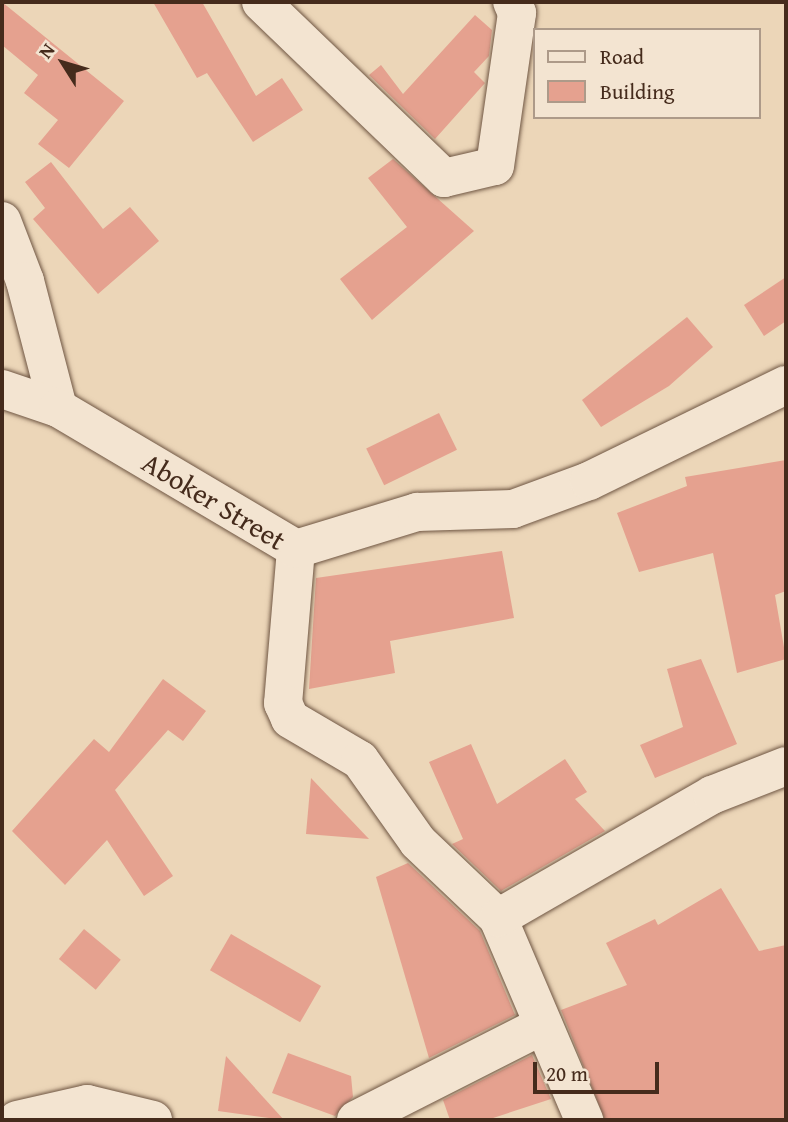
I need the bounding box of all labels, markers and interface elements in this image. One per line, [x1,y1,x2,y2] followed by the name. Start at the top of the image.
[28,28,98,98] north arrow
[532,28,760,119] legend
[31,37,61,64] text: N
[600,41,644,72] text: Road
[600,76,674,107] text: Building
[136,445,292,557] street label: Aboker Street
[536,1048,662,1092] scale bar
[546,1058,588,1089] text: 20 m

